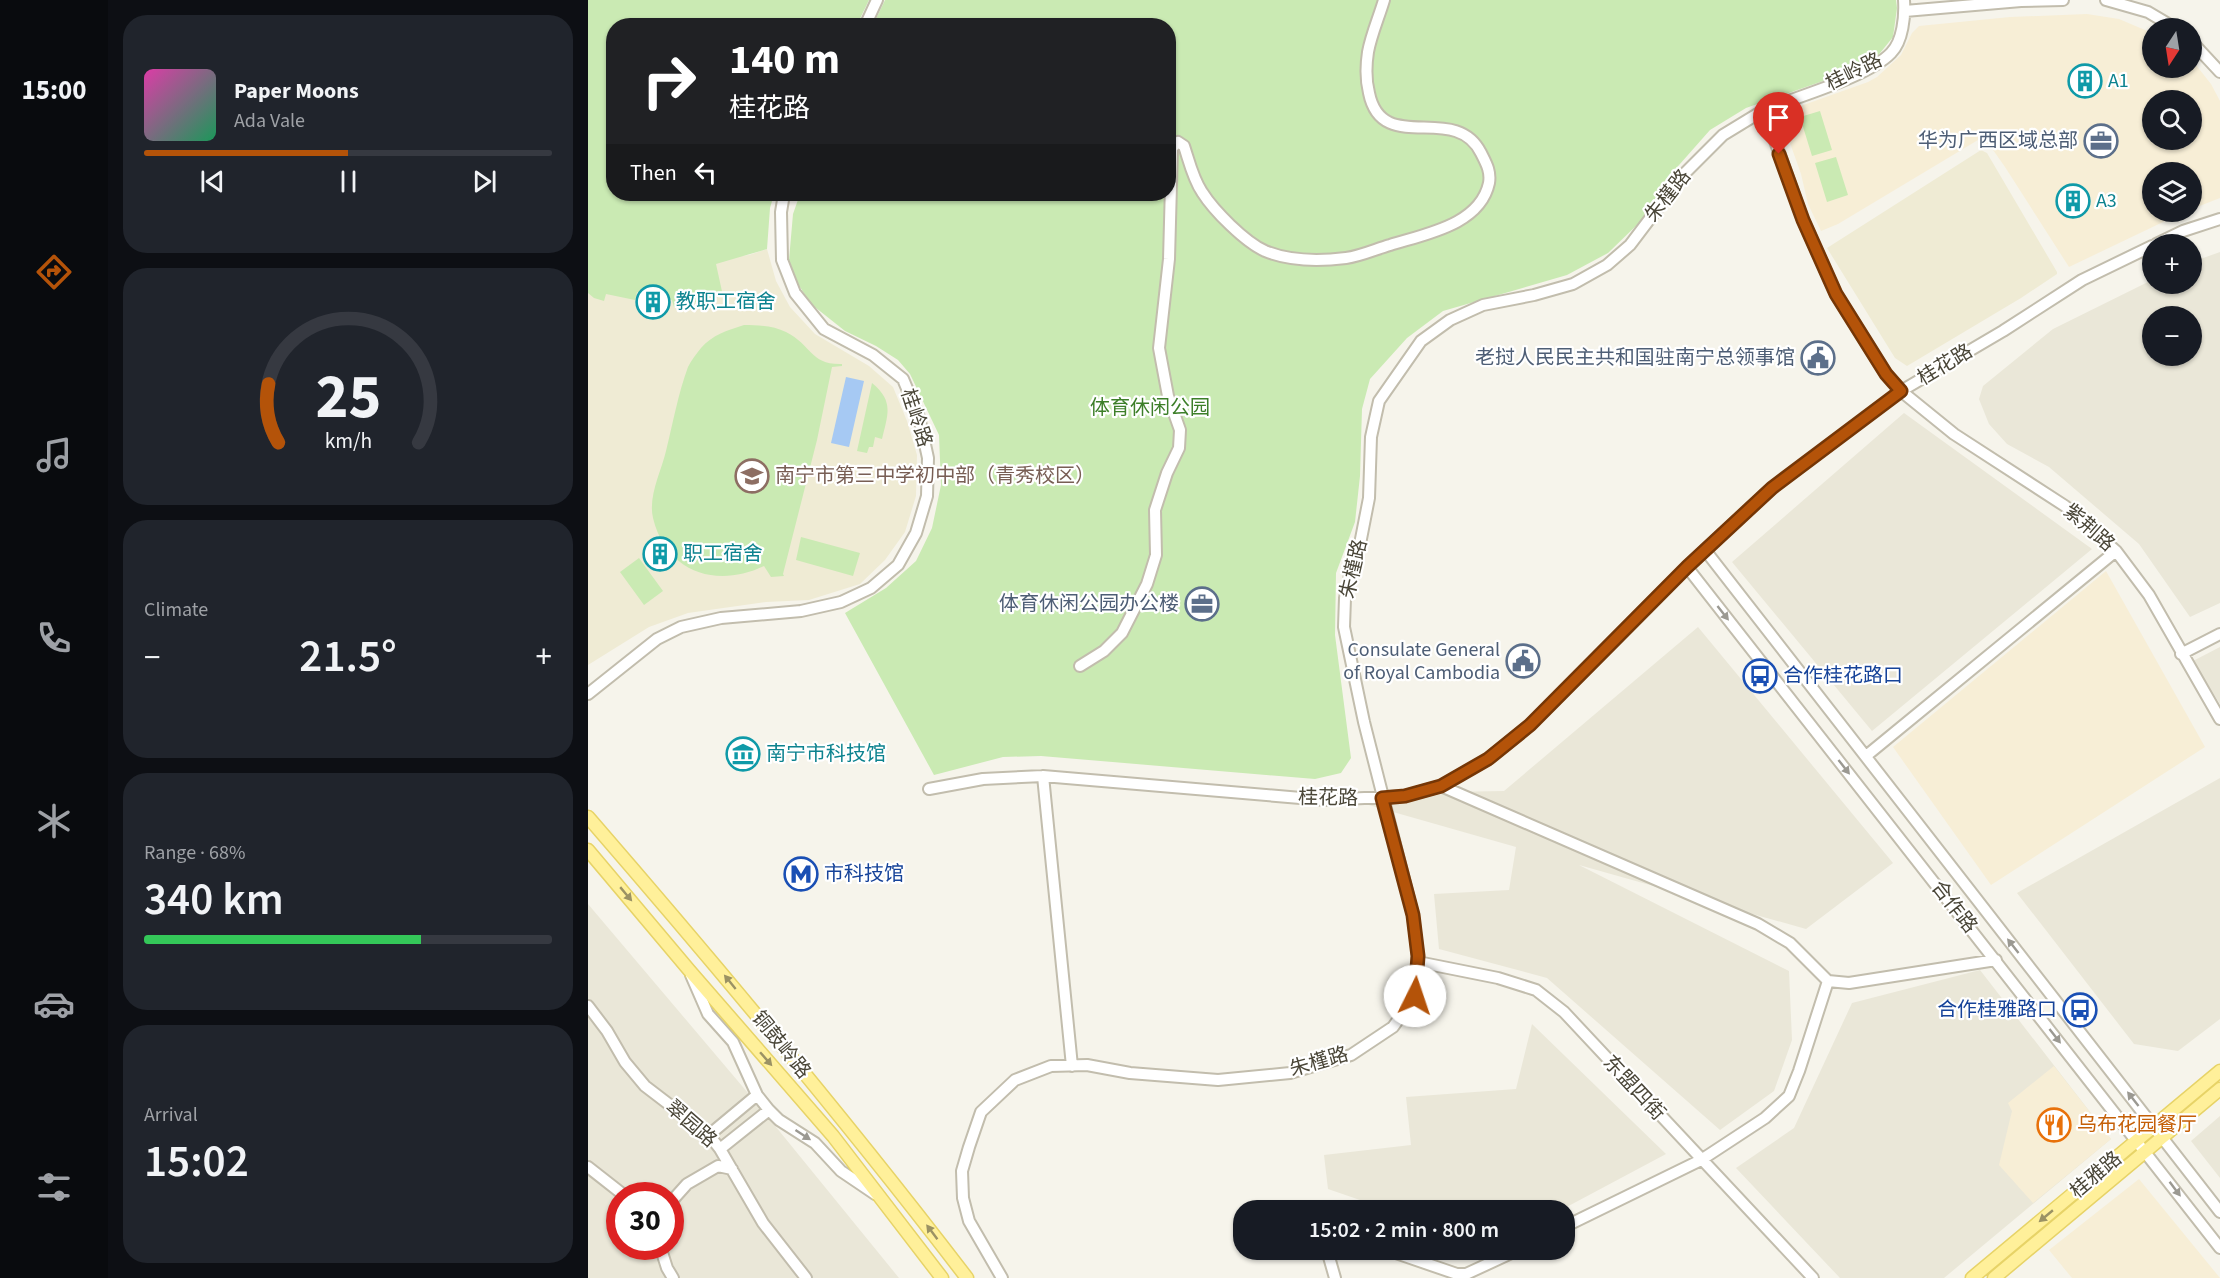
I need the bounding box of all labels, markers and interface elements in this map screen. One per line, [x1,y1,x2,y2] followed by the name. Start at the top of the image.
[2142,18,2202,78] north arrow
[2142,18,2202,366] map controls
[729,30,840,90] text: 140 m
[630,42,708,120] icon: right
[1821,46,1887,98] street label: 桂岭路
[2067,63,2103,99] building icon: A1
[2108,67,2129,95] place label: A1
[21,71,87,110] text: 15:00
[234,75,359,107] text: Paper Moons
[729,89,810,128] text: 桂花路
[2142,90,2202,150] button: search
[1753,92,1804,154] pin
[1762,101,1795,134] icon: arrive
[234,107,305,135] text: Ada Vale
[2083,123,2119,159] office icon: 华为广西区域总部
[1918,127,2078,155] place label: 华为广西区域总部
[689,156,722,189] icon: left
[630,157,677,189] text: Then
[2142,162,2202,222] button: layers
[1638,164,1698,228] street label: 朱槿路
[196,165,229,198] icon: previous
[332,165,365,198] icon: pause
[468,165,501,198] icon: next
[2055,183,2091,219] building icon: A3
[2096,187,2117,215] place label: A3
[2142,234,2202,294] button: +
[33,251,75,293] icon: directions
[635,284,671,320] building icon: 教职工宿舍
[676,288,776,316] place label: 教职工宿舍
[2142,306,2202,366] button: −
[1912,338,1978,392] street label: 桂花路
[1800,340,1836,376] public building icon: 老挝人民民主共和国驻南宁总领事馆
[1475,344,1795,372] place label: 老挝人民民主共和国驻南宁总领事馆
[315,354,381,443] text: 25
[893,385,939,451] street label: 桂岭路
[1090,394,1210,422] park label: 体育休闲公园
[324,427,372,458] text: km/h
[33,434,75,476] icon: music
[734,458,770,494] school or university icon: 南宁市第三中学初中部（青秀校区）
[775,462,1095,490] place label: 南宁市第三中学初中部（青秀校区）
[2057,498,2121,558] street label: 紫荆路
[642,536,678,572] building icon: 职工宿舍
[1334,537,1374,601] street label: 朱槿路
[683,540,763,568] place label: 职工宿舍
[1184,586,1220,622] office icon: 体育休闲公园办公楼
[999,590,1179,618] place label: 体育休闲公园办公楼
[144,596,208,624] text: Climate
[1716,606,1728,621] one-way arrow
[33,617,75,659] icon: phone
[299,625,397,689] text: 21.5°
[144,634,160,681] text: −
[536,634,552,681] text: +
[1343,636,1500,687] place label: Consulate General of Royal Cambodia
[1505,643,1541,679] public building icon: Consulate General of Royal Cambodia
[1742,658,1778,694] bus stop icon: 合作桂花路口
[1783,662,1903,690] place label: 合作桂花路口
[725,736,761,772] museum icon: 南宁市科技馆
[766,740,886,768] place label: 南宁市科技馆
[1837,759,1849,774] one-way arrow
[1298,783,1358,813] street label: 桂花路
[33,800,75,842] icon: climate
[144,839,245,867] text: Range · 68%
[783,856,819,892] metro station icon: 市科技馆
[824,860,904,888] place label: 市科技馆
[144,868,284,932] text: 340 km
[1924,875,1984,939] street label: 合作路
[619,886,632,901] one-way arrow
[2008,938,2020,953] one-way arrow
[1383,964,1447,1028] position arrow
[723,974,736,990] one-way arrow
[33,983,75,1025] icon: car
[2062,992,2098,1028] bus stop icon: 合作桂雅路口
[1937,996,2057,1024] place label: 合作桂雅路口
[745,1005,817,1085] street label: 铜鼓岭路
[2048,1028,2060,1043] one-way arrow
[1286,1040,1352,1084] street label: 朱槿路
[1596,1049,1672,1127] street label: 东盟四街
[759,1051,772,1066] one-way arrow
[2128,1092,2140,1107] one-way arrow
[659,1094,723,1154] street label: 翠园路
[144,1101,198,1129] text: Arrival
[2036,1107,2072,1143] restaurant icon: 乌布花园餐厅
[2077,1111,2197,1139] place label: 乌布花园餐厅
[794,1129,810,1141] one-way arrow
[144,1130,249,1194] text: 15:02
[2064,1145,2128,1205] street label: 桂雅路
[33,1166,75,1208] icon: filters
[2169,1181,2181,1197] one-way arrow
[606,1182,684,1260] speed limit sign: 30
[2038,1210,2054,1223] one-way arrow
[1309,1214,1499,1246] text: 15:02 · 2 min · 800 m
[926,1224,938,1239] one-way arrow

